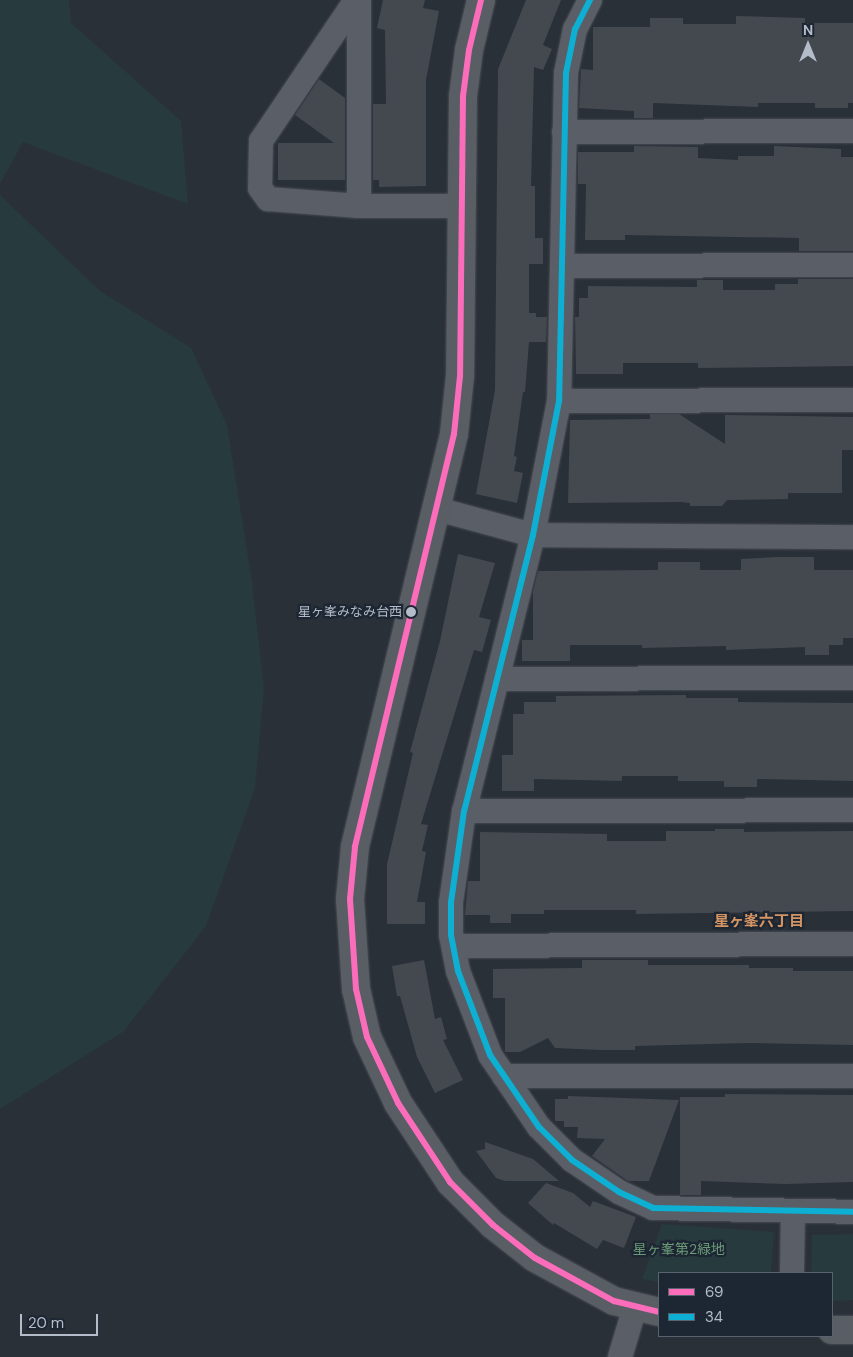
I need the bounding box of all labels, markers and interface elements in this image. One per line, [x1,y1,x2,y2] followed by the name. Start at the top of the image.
[783,20,833,70] north arrow
[803,21,813,39] text: N
[298,604,402,620] place label: 星ヶ峯みなみ台西
[406,607,416,617] marker: 星ヶ峯みなみ台西
[714,913,804,931] district label: 星ヶ峯六丁目
[633,1241,725,1257] park label: 星ヶ峯第2緑地
[658,1272,833,1337] legend
[705,1282,724,1302] text: 69
[22,1304,100,1336] scale bar
[705,1307,723,1327] text: 34
[28,1313,64,1333] text: 20 m

